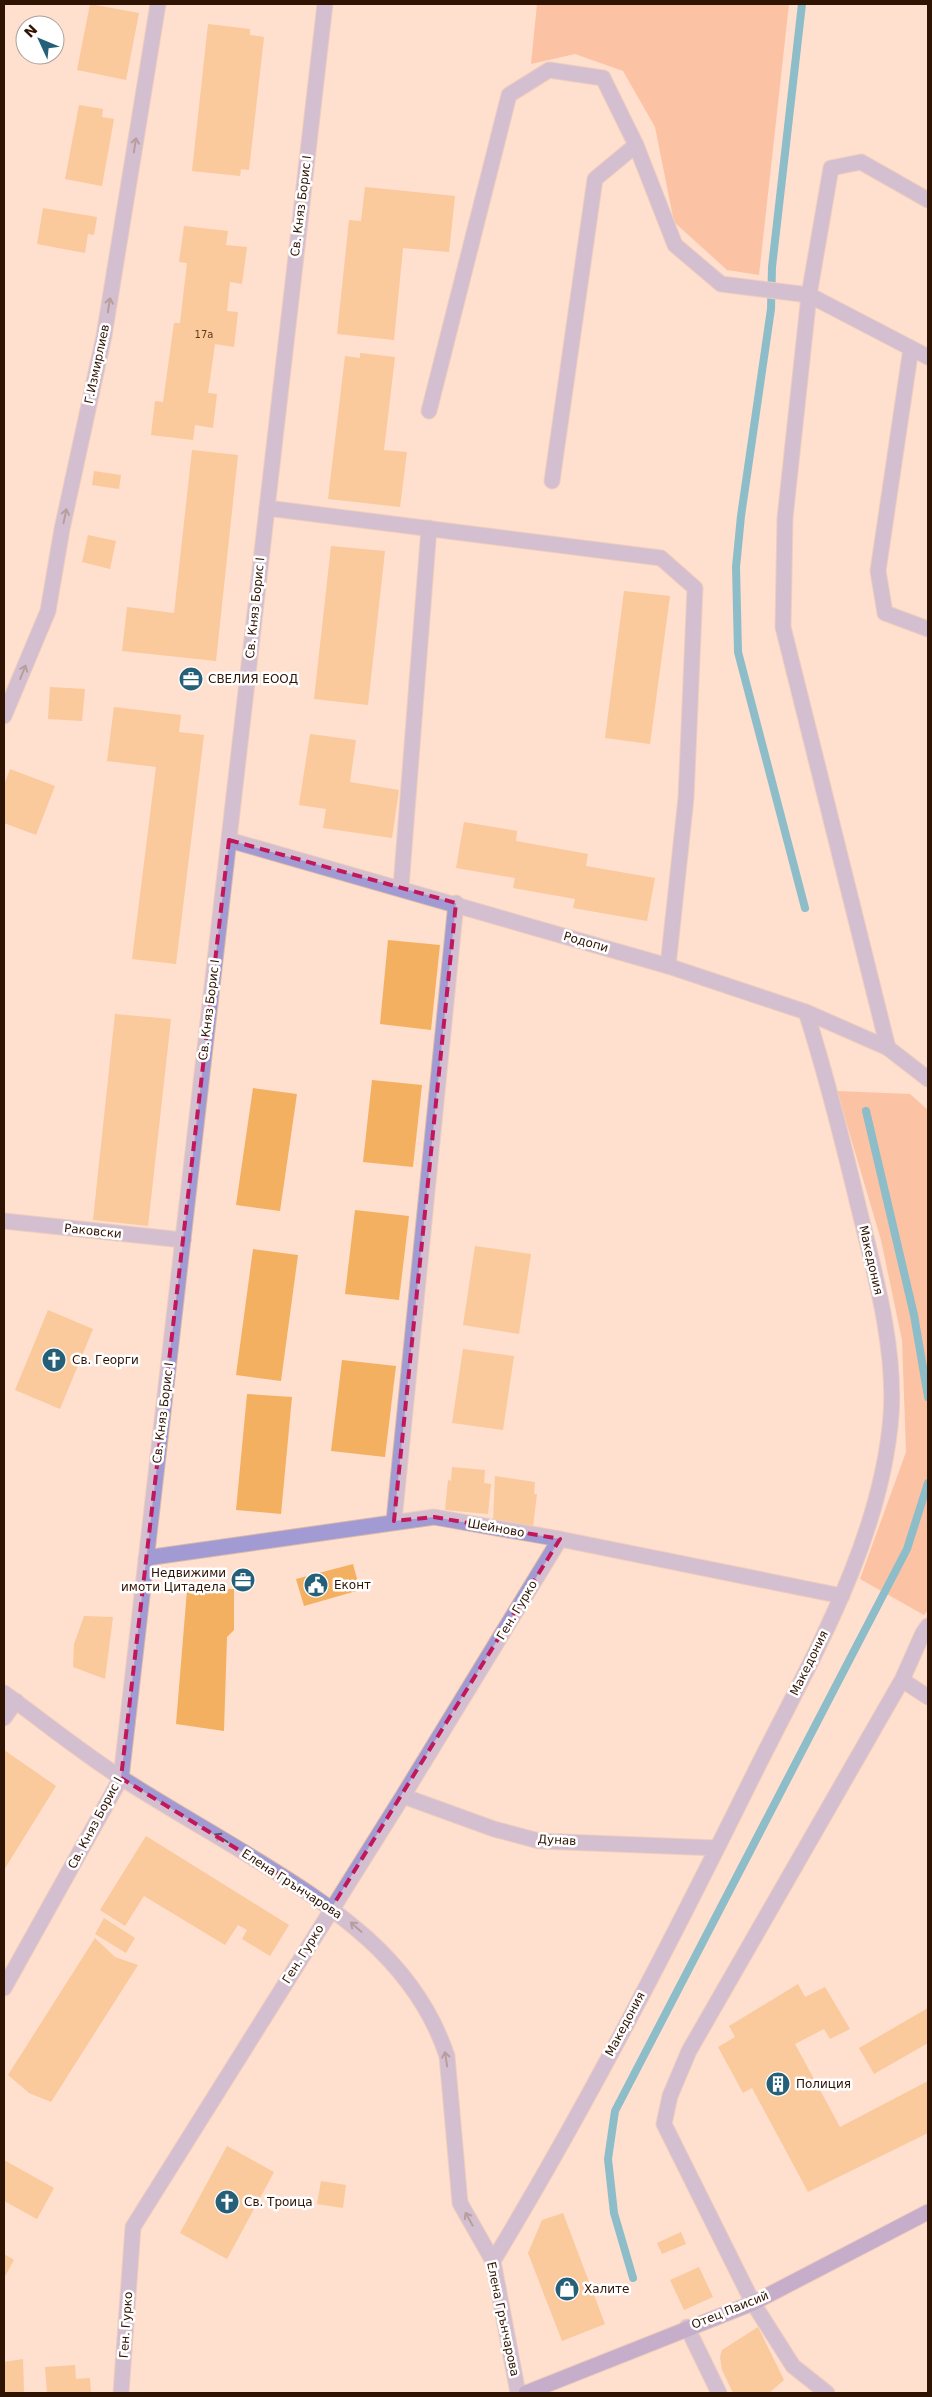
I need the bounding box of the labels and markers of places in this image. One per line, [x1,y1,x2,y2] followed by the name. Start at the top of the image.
[178,666,204,692] office icon: СВЕЛИЯ ЕООД
[208,672,298,686] place label: СВЕЛИЯ ЕООД
[41,1347,67,1373] church icon: Св. Георги
[72,1353,139,1367] place label: Св. Георги
[121,1566,226,1594] place label: Недвижими имоти Цитадела
[230,1567,256,1593] office icon: Недвижими имоти Цитадела
[303,1572,329,1598] public building icon: Еконт
[334,1578,371,1592] place label: Еконт
[765,2071,791,2097] building icon: Полиция
[796,2077,851,2091] place label: Полиция
[214,2189,240,2215] church icon: Св. Троица
[244,2195,313,2209] place label: Св. Троица
[554,2276,580,2302] shop icon: Халите
[584,2282,629,2296] place label: Халите

